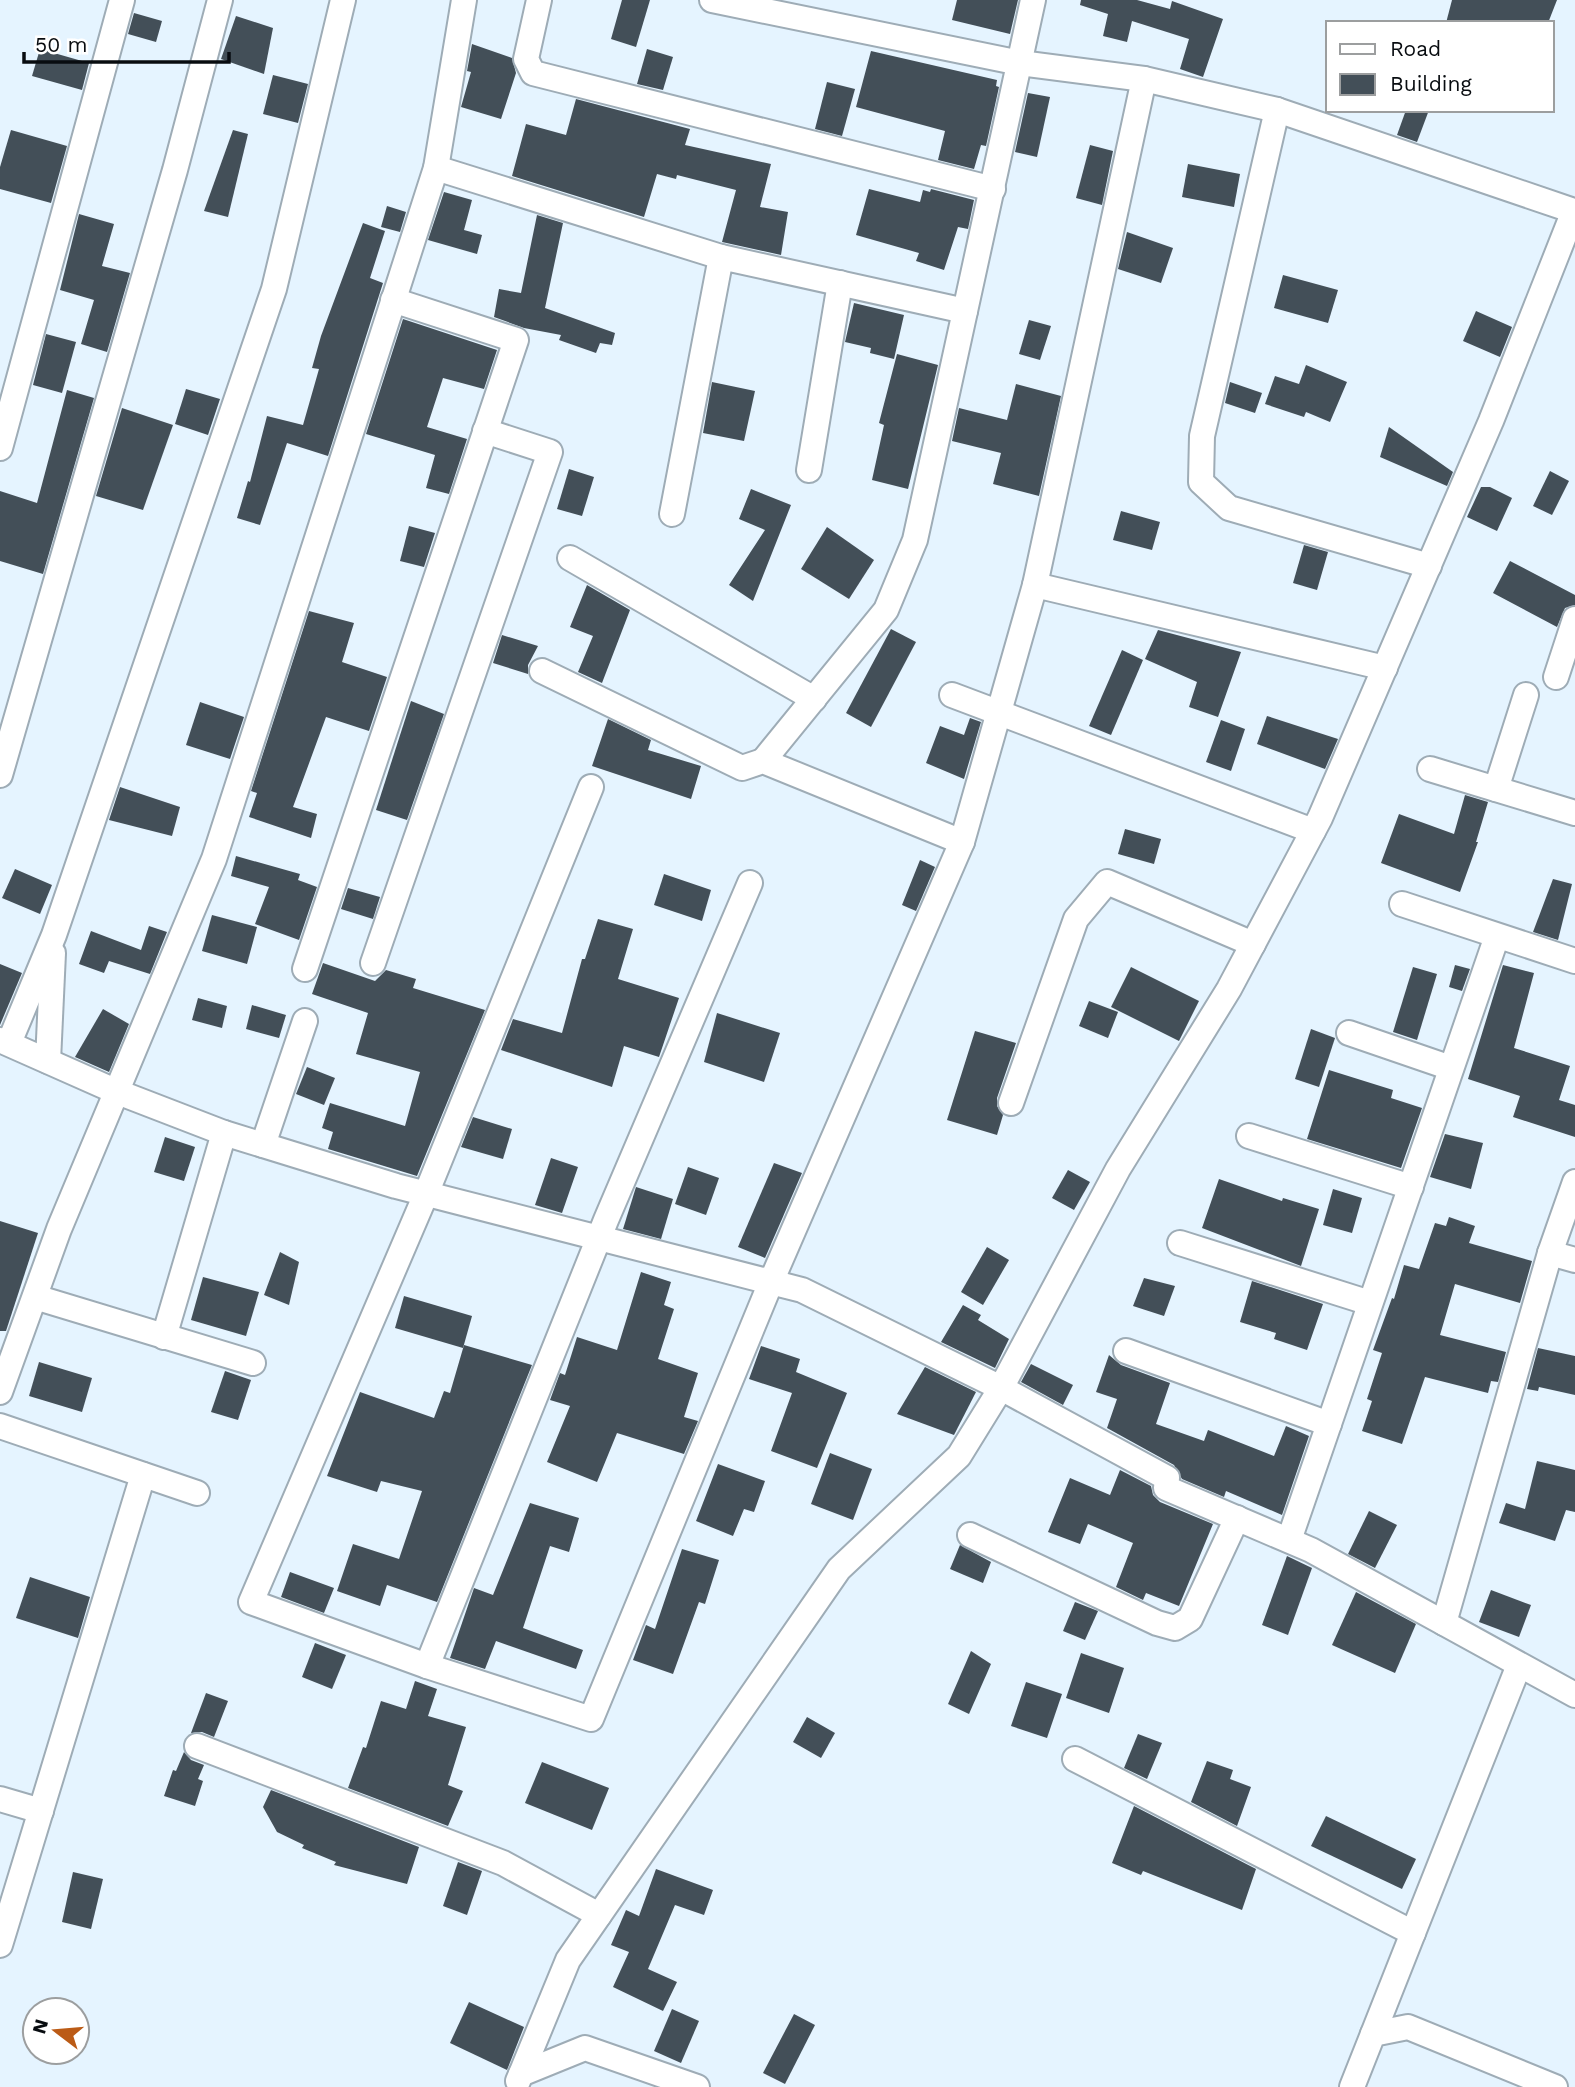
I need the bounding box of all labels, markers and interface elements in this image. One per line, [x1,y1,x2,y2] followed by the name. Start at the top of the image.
[24,21,229,65] scale bar
[1326,21,1554,112] legend
[35,32,87,57] text: 50 m
[1390,36,1441,61] text: Road
[1390,71,1472,96] text: Building
[21,1996,91,2066] north arrow
[27,2017,53,2036] text: N

